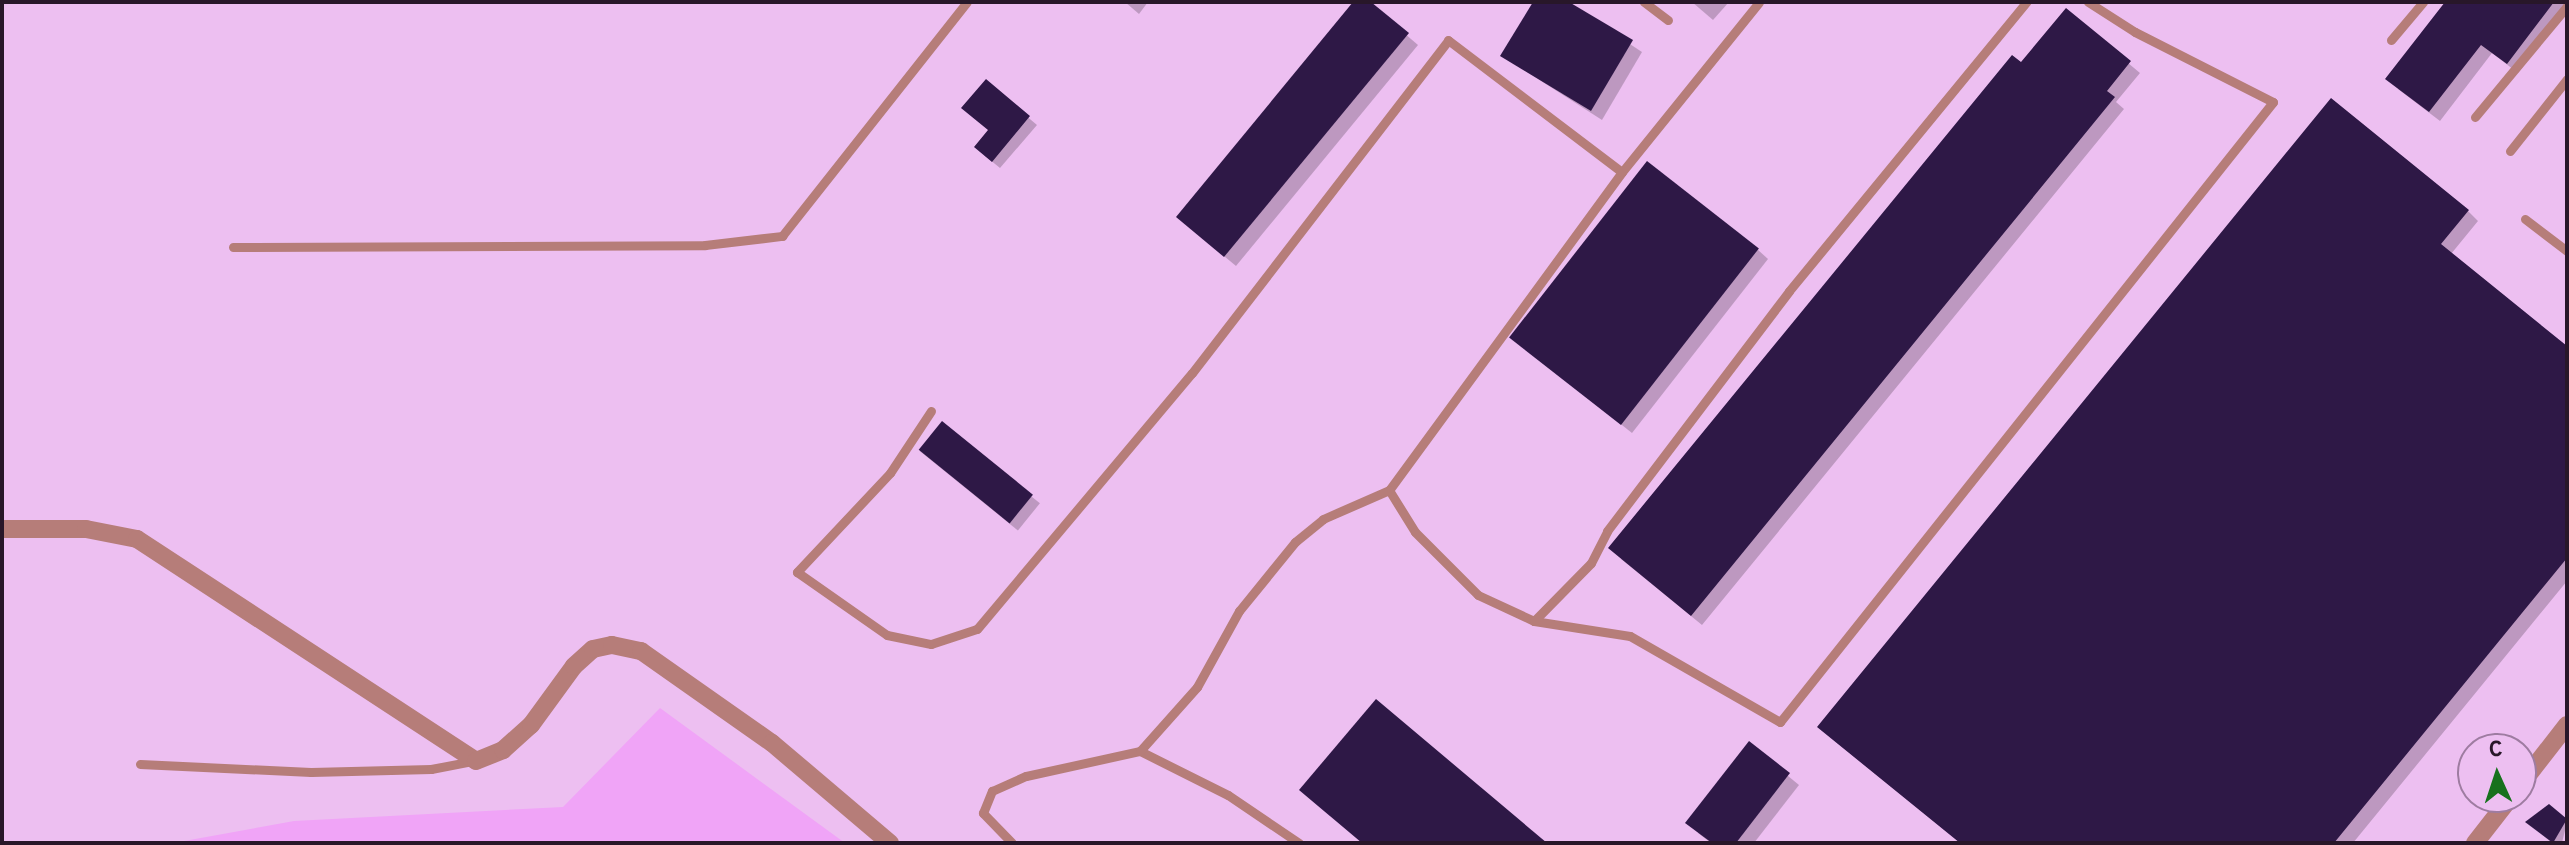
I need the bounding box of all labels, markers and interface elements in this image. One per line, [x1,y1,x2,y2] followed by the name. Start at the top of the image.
[2457,733,2537,813] north arrow
[2488,737,2504,764] text: С

